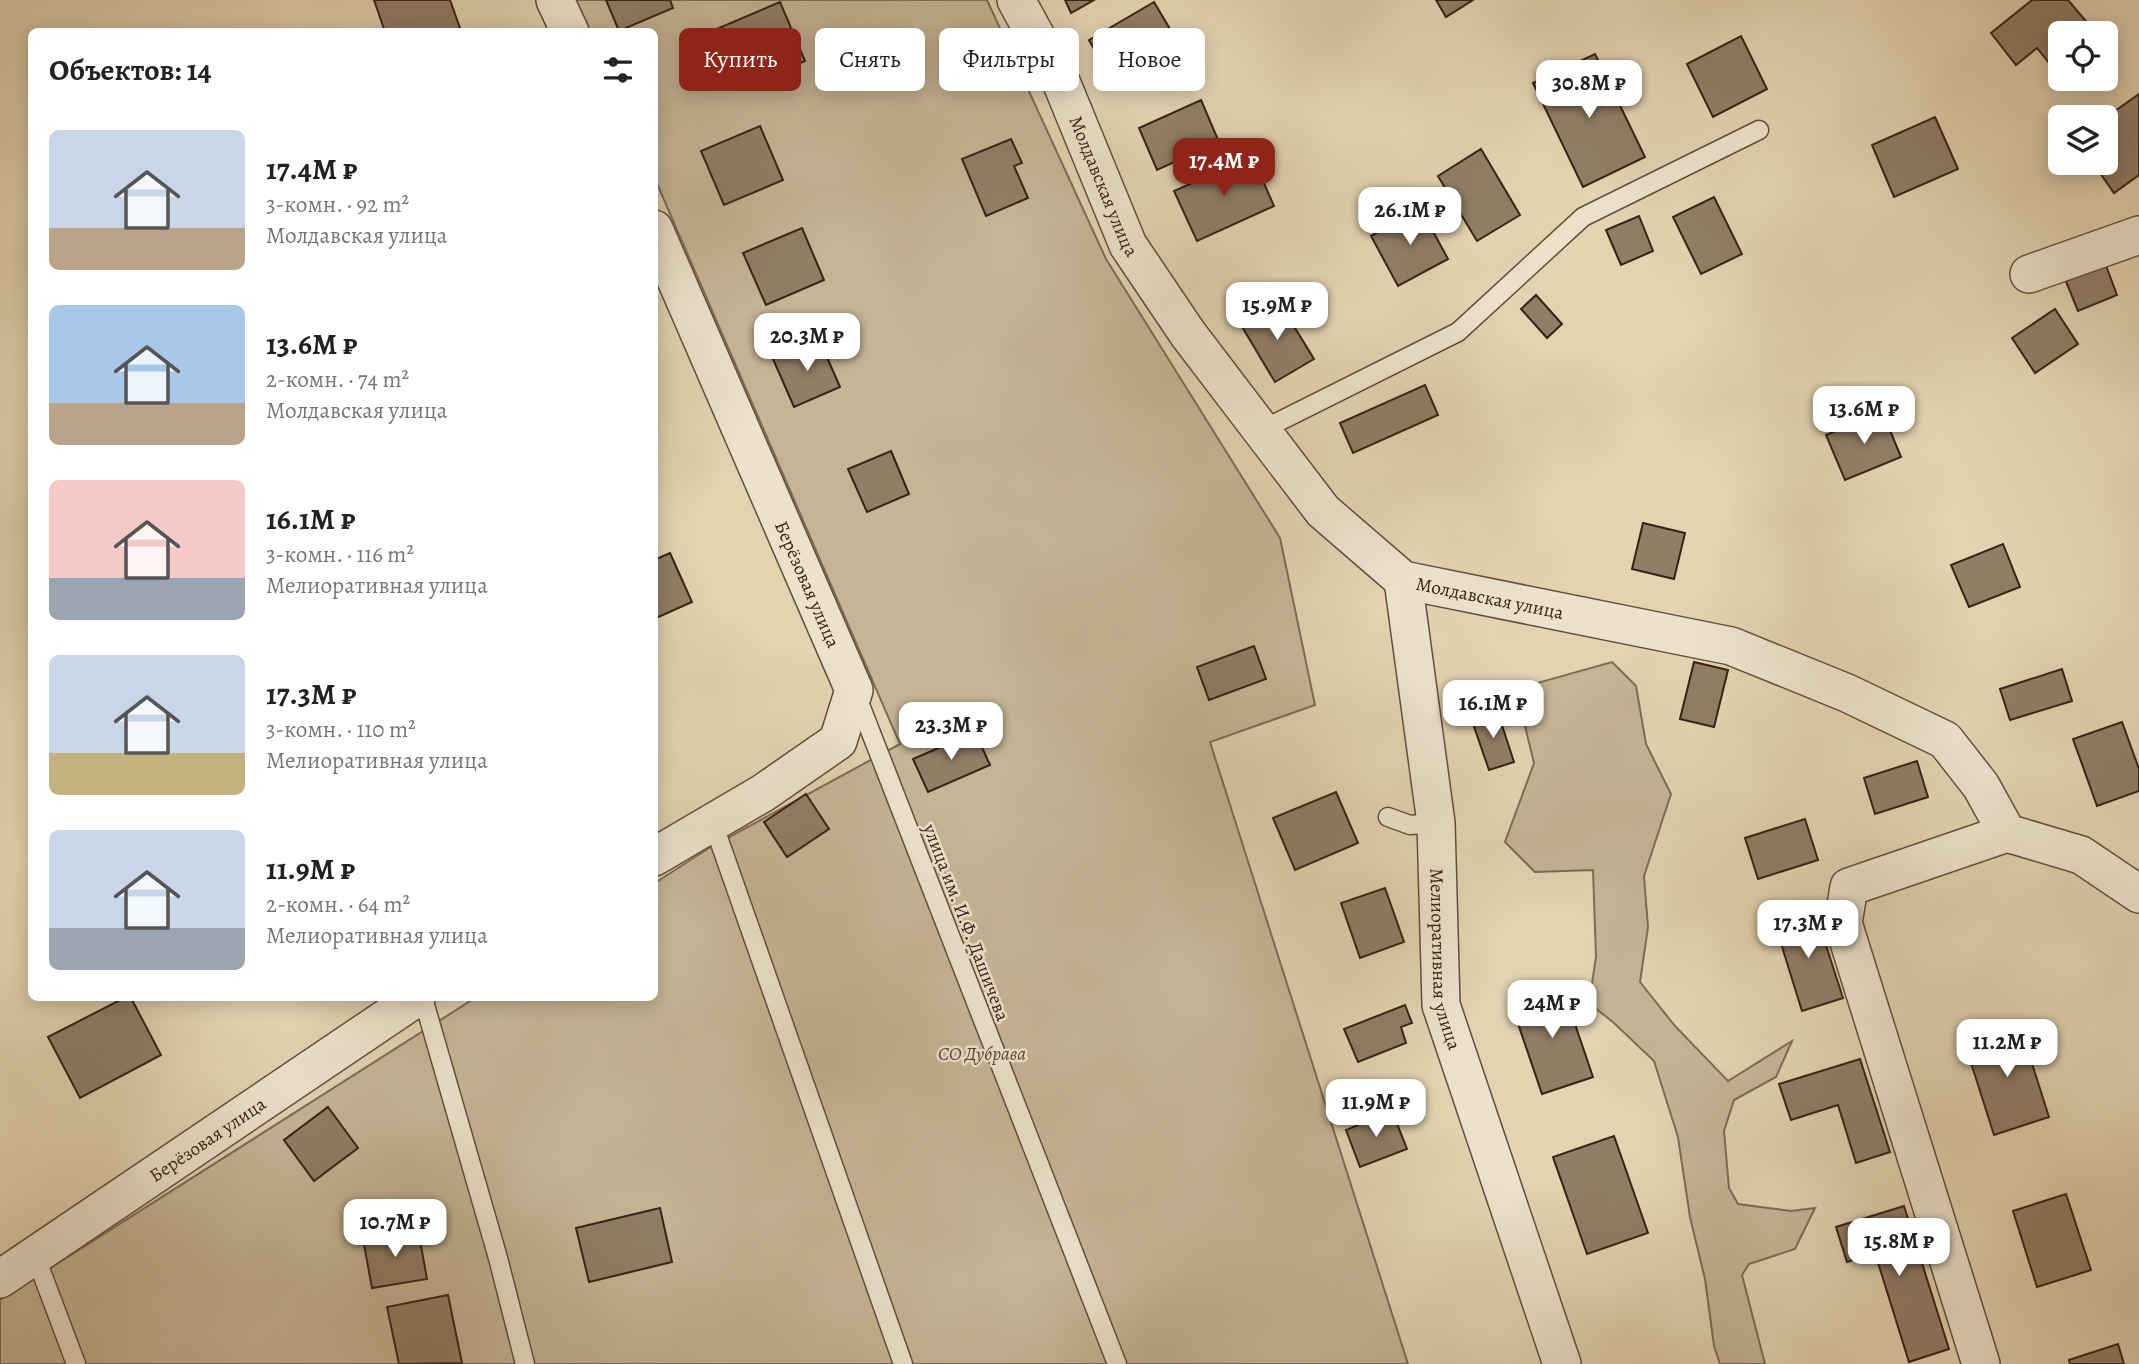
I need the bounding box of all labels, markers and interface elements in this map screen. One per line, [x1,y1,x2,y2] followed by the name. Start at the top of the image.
[2048,21,2118,175] map controls
[2048,21,2118,91] button: locate
[679,28,801,91] chip: Купить
[815,28,925,91] chip: Снять
[939,28,1079,91] chip: Фильтры
[1093,28,1205,91] chip: Новое
[49,50,211,90] text: Объектов: 14
[599,51,637,89] icon: filters
[1524,60,1654,120] pin: 30.8M ₽
[1552,67,1626,98] text: 30.8M ₽
[2048,105,2118,175] button: layers
[1062,112,1144,262] street label: Молдавская улица
[1159,138,1289,198] pin: 17.4M ₽
[1189,145,1259,176] text: 17.4M ₽
[266,149,358,189] text: 17.4M ₽
[105,158,189,242] icon: home
[1345,188,1475,247] pin: 26.1M ₽
[266,189,409,220] text: 3-комн. · 92 m²
[1374,194,1446,225] text: 26.1M ₽
[266,220,447,251] text: Молдавская улица
[1212,282,1342,342] pin: 15.9M ₽
[1242,289,1312,320] text: 15.9M ₽
[742,314,872,373] pin: 20.3M ₽
[770,320,844,351] text: 20.3M ₽
[266,324,358,364] text: 13.6M ₽
[105,333,189,417] icon: home
[266,364,409,395] text: 2-комн. · 74 m²
[1799,386,1929,446] pin: 13.6M ₽
[1829,393,1899,424] text: 13.6M ₽
[266,395,447,426] text: Молдавская улица
[266,499,355,539] text: 16.1M ₽
[105,508,189,592] icon: home
[768,517,846,652] street label: Берёзовая улица
[266,539,414,570] text: 3-комн. · 116 m²
[266,570,488,601] text: Мелиоративная улица
[1414,571,1566,626] street label: Молдавская улица
[266,674,356,714] text: 17.3M ₽
[1428,680,1558,740] pin: 16.1M ₽
[105,683,189,767] icon: home
[1459,687,1527,718] text: 16.1M ₽
[886,702,1016,762] pin: 23.3M ₽
[915,709,987,740] text: 23.3M ₽
[266,714,416,745] text: 3-комн. · 110 m²
[266,745,488,776] text: Мелиоративная улица
[916,819,1016,1025] street label: улица им. И.Ф. Дашичева
[266,849,355,889] text: 11.9M ₽
[105,858,189,942] icon: home
[1423,868,1467,1054] street label: Мелиоративная улица
[266,889,410,920] text: 2-комн. · 64 m²
[1743,900,1873,960] pin: 17.3M ₽
[1773,907,1843,938] text: 17.3M ₽
[266,920,488,951] text: Мелиоративная улица
[1503,981,1601,1040] pin: 24M ₽
[1524,987,1580,1018] text: 24M ₽
[1942,1020,2072,1079] pin: 11.2M ₽
[1973,1026,2041,1057] text: 11.2M ₽
[938,1041,1026,1067] park label: СО Дубрава
[1311,1080,1441,1139] pin: 11.9M ₽
[1342,1086,1410,1117] text: 11.9M ₽
[144,1091,271,1189] street label: Берёзовая улица
[330,1200,460,1259] pin: 10.7M ₽
[360,1206,430,1237] text: 10.7M ₽
[1834,1218,1964,1278] pin: 15.8M ₽
[1864,1225,1934,1256] text: 15.8M ₽

